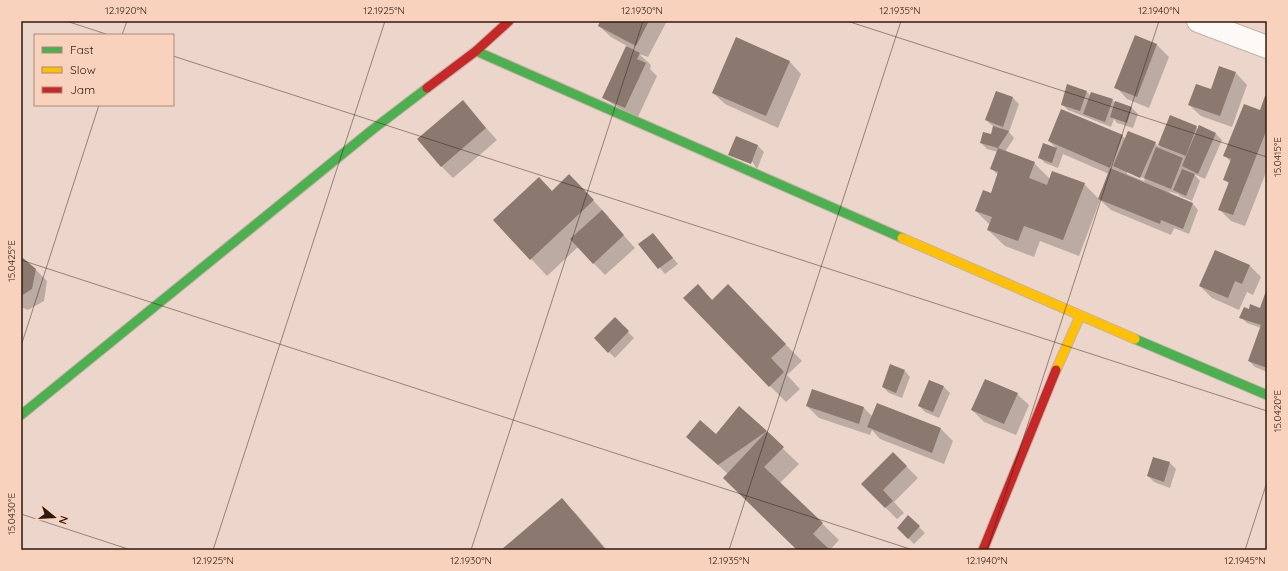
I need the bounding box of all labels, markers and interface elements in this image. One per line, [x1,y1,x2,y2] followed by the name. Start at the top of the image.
[105,4,147,17] text: 12.1920°N
[363,4,405,17] text: 12.1925°N
[621,4,663,17] text: 12.1930°N
[879,4,921,17] text: 12.1935°N
[1138,4,1180,17] text: 12.1940°N
[34,34,174,106] legend
[70,42,94,57] text: Fast
[70,62,96,77] text: Slow
[70,82,95,97] text: Jam
[1271,137,1284,177] text: 15.0415°E
[5,240,18,282] text: 15.0425°E
[1271,389,1284,432] text: 15.0420°E
[5,493,18,535] text: 15.0430°E
[34,497,74,537] north arrow
[56,514,71,526] text: N
[192,554,234,567] text: 12.1925°N
[450,554,492,567] text: 12.1930°N
[708,554,750,567] text: 12.1935°N
[966,554,1008,567] text: 12.1940°N
[1224,554,1266,567] text: 12.1945°N

